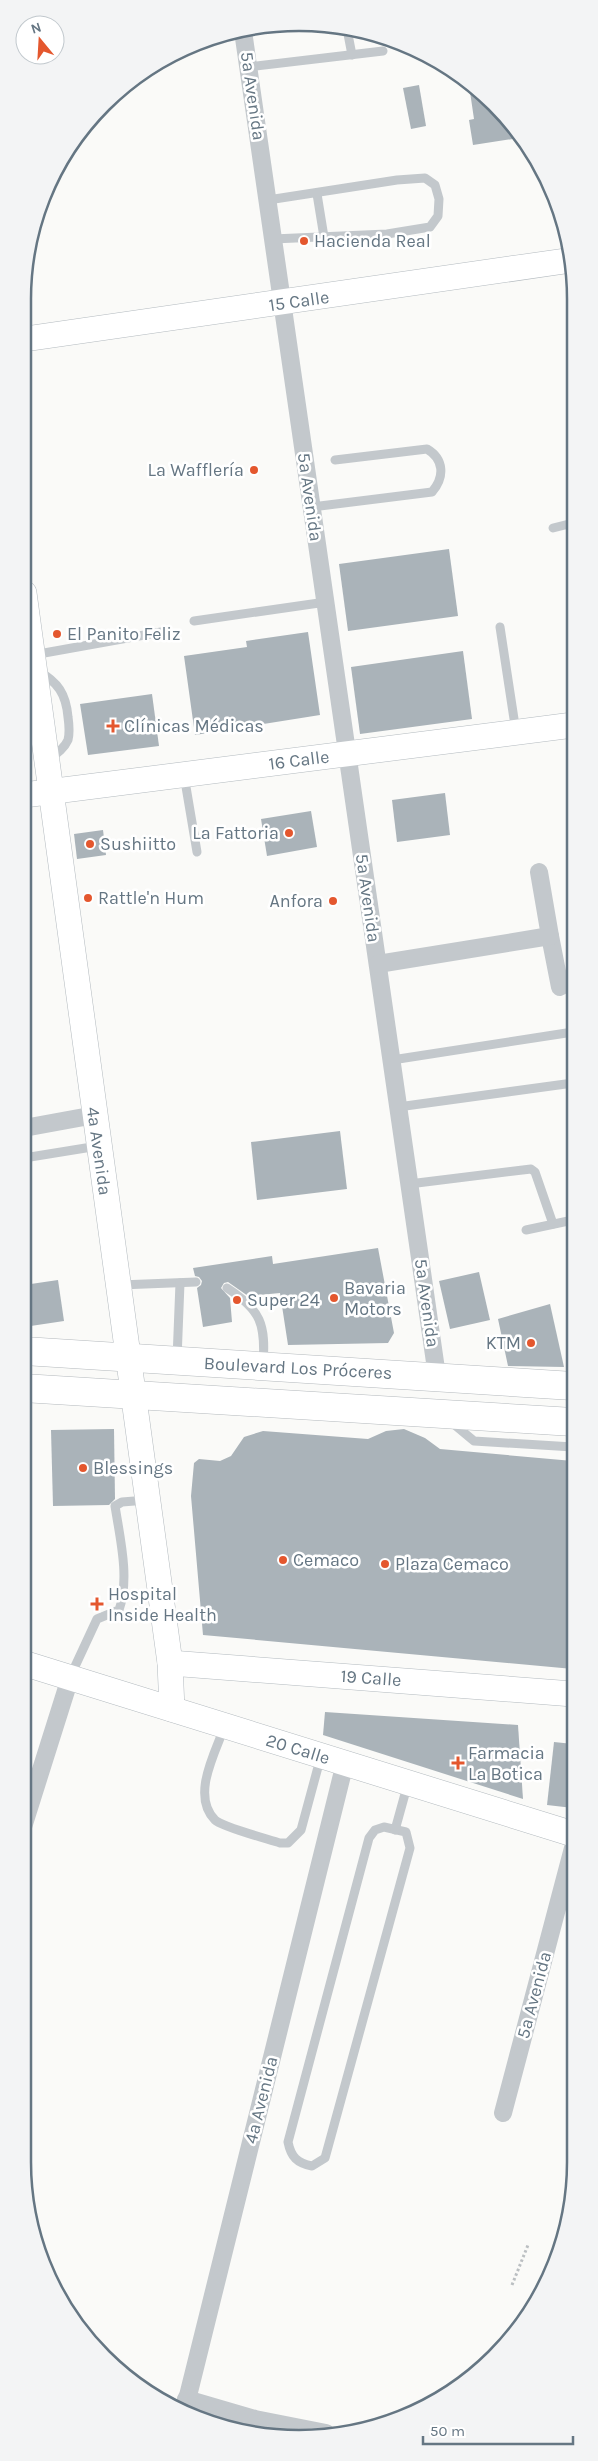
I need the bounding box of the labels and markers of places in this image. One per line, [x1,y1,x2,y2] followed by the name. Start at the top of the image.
[314,230,431,252] place label: Hacienda Real
[298,235,310,247] marker: Hacienda Real
[148,459,244,481] place label: La Wafflería
[248,464,260,476] marker: La Wafflería
[67,623,181,645] place label: El Panito Feliz
[51,628,63,640] marker: El Panito Feliz
[124,715,264,737] place label: Clínicas Médicas
[106,719,120,733] marker: Clínicas Médicas
[192,822,279,844] place label: La Fattoria
[283,827,295,839] marker: La Fattoria
[100,833,176,855] place label: Sushiitto
[84,838,96,850] marker: Sushiitto
[98,887,204,909] place label: Rattle'n Hum
[269,890,323,912] place label: Anfora
[82,892,94,904] marker: Rattle'n Hum
[327,895,339,907] marker: Anfora
[344,1277,406,1320] place label: Bavaria Motors
[247,1289,320,1311] place label: Super 24
[328,1292,340,1304] marker: Bavaria Motors
[231,1294,243,1306] marker: Super 24
[486,1332,521,1354] place label: KTM
[525,1337,537,1349] marker: KTM
[93,1457,173,1479] place label: Blessings
[77,1462,89,1474] marker: Blessings
[293,1549,359,1571] place label: Cemaco
[395,1553,509,1575] place label: Plaza Cemaco
[277,1554,289,1566] marker: Cemaco
[379,1558,391,1570] marker: Plaza Cemaco
[108,1583,217,1626] place label: Hospital Inside Health
[90,1597,104,1611] marker: Hospital Inside Health
[468,1742,545,1785] place label: Farmacia La Botica
[452,1757,464,1769] marker: Farmacia La Botica

